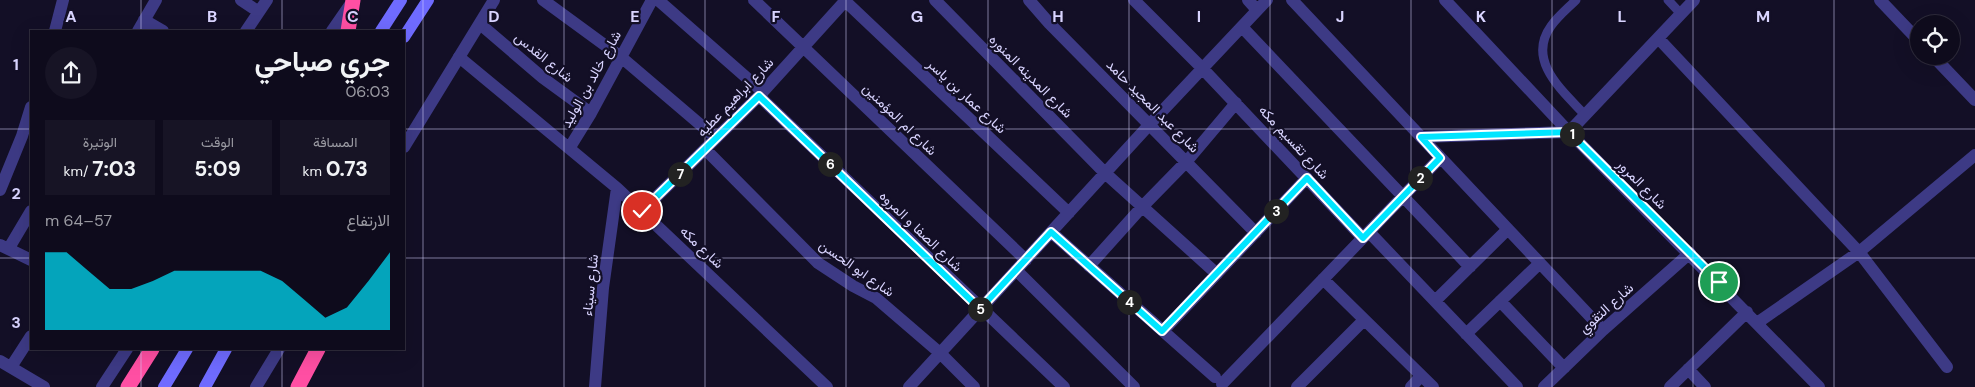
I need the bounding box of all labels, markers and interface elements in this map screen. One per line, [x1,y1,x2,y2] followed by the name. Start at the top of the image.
[65,6,77,27] text: A
[207,6,217,27] text: B
[347,6,359,27] text: C
[488,6,500,27] text: D
[630,6,640,27] text: E
[772,6,781,27] text: F
[911,6,923,27] text: G
[1052,6,1064,27] text: H
[1197,6,1201,27] text: I
[1336,6,1344,27] text: J
[1476,6,1487,27] text: K
[1618,6,1627,27] text: L
[1756,6,1770,27] text: M
[1910,15,1960,65] map controls
[1910,15,1960,65] button: locate
[557,27,627,132] street label: شارع خالد بن الوليد
[510,28,577,88] street label: شارع القدس
[984,30,1077,123] street label: شارع المدينه المنوره
[254,43,390,80] text: جري صباحي
[45,47,97,99] button: share
[13,54,19,75] text: 1
[693,54,779,142] street label: شارع ابراهيم عطيه
[922,54,1010,139] street label: شارع عمار بن ياسر
[1101,56,1203,158] street label: شارع عبد المجيد حامد
[858,79,941,160] street label: شارع ام المؤمنين
[345,81,390,102] text: 06:03
[1254,101,1333,184] street label: شارع تقسيم مكه
[1560,122,1584,146] pin: 1
[1570,125,1575,143] text: 1
[83,133,117,151] text: الوتيرة
[201,133,234,151] text: الوقت
[313,133,357,151] text: المسافة
[818,152,842,176] pin: 6
[92,155,136,183] text: 7:03
[194,155,241,183] text: 5:09
[326,155,368,183] text: 0.73
[826,155,835,173] text: 6
[1611,155,1671,214] street label: شارع المرور
[63,162,92,180] text: /km
[302,162,326,180] text: km
[668,162,692,186] pin: 7
[677,165,684,183] text: 7
[1408,166,1432,190] pin: 2
[1416,169,1425,187] text: 2
[11,183,21,204] text: 2
[874,187,966,277] street label: شارع الصفا و المروه
[621,190,663,232] pin
[628,197,656,225] icon: check
[1264,198,1288,224] pin: 3
[1272,202,1281,220] text: 3
[45,210,112,231] text: 57–64 m
[347,210,390,231] text: الارتفاع
[675,222,728,274] street label: شارع مكه
[815,235,898,302] street label: شارع ابو الحسن
[578,253,604,317] street label: شارع سيناء
[1698,261,1740,303] pin
[1705,268,1733,296] icon: arrive
[1575,279,1639,340] street label: شارع التقوي
[1116,290,1142,314] pin: 4
[1125,293,1134,311] text: 4
[968,296,992,322] pin: 5
[976,300,985,318] text: 5
[11,312,21,333] text: 3

